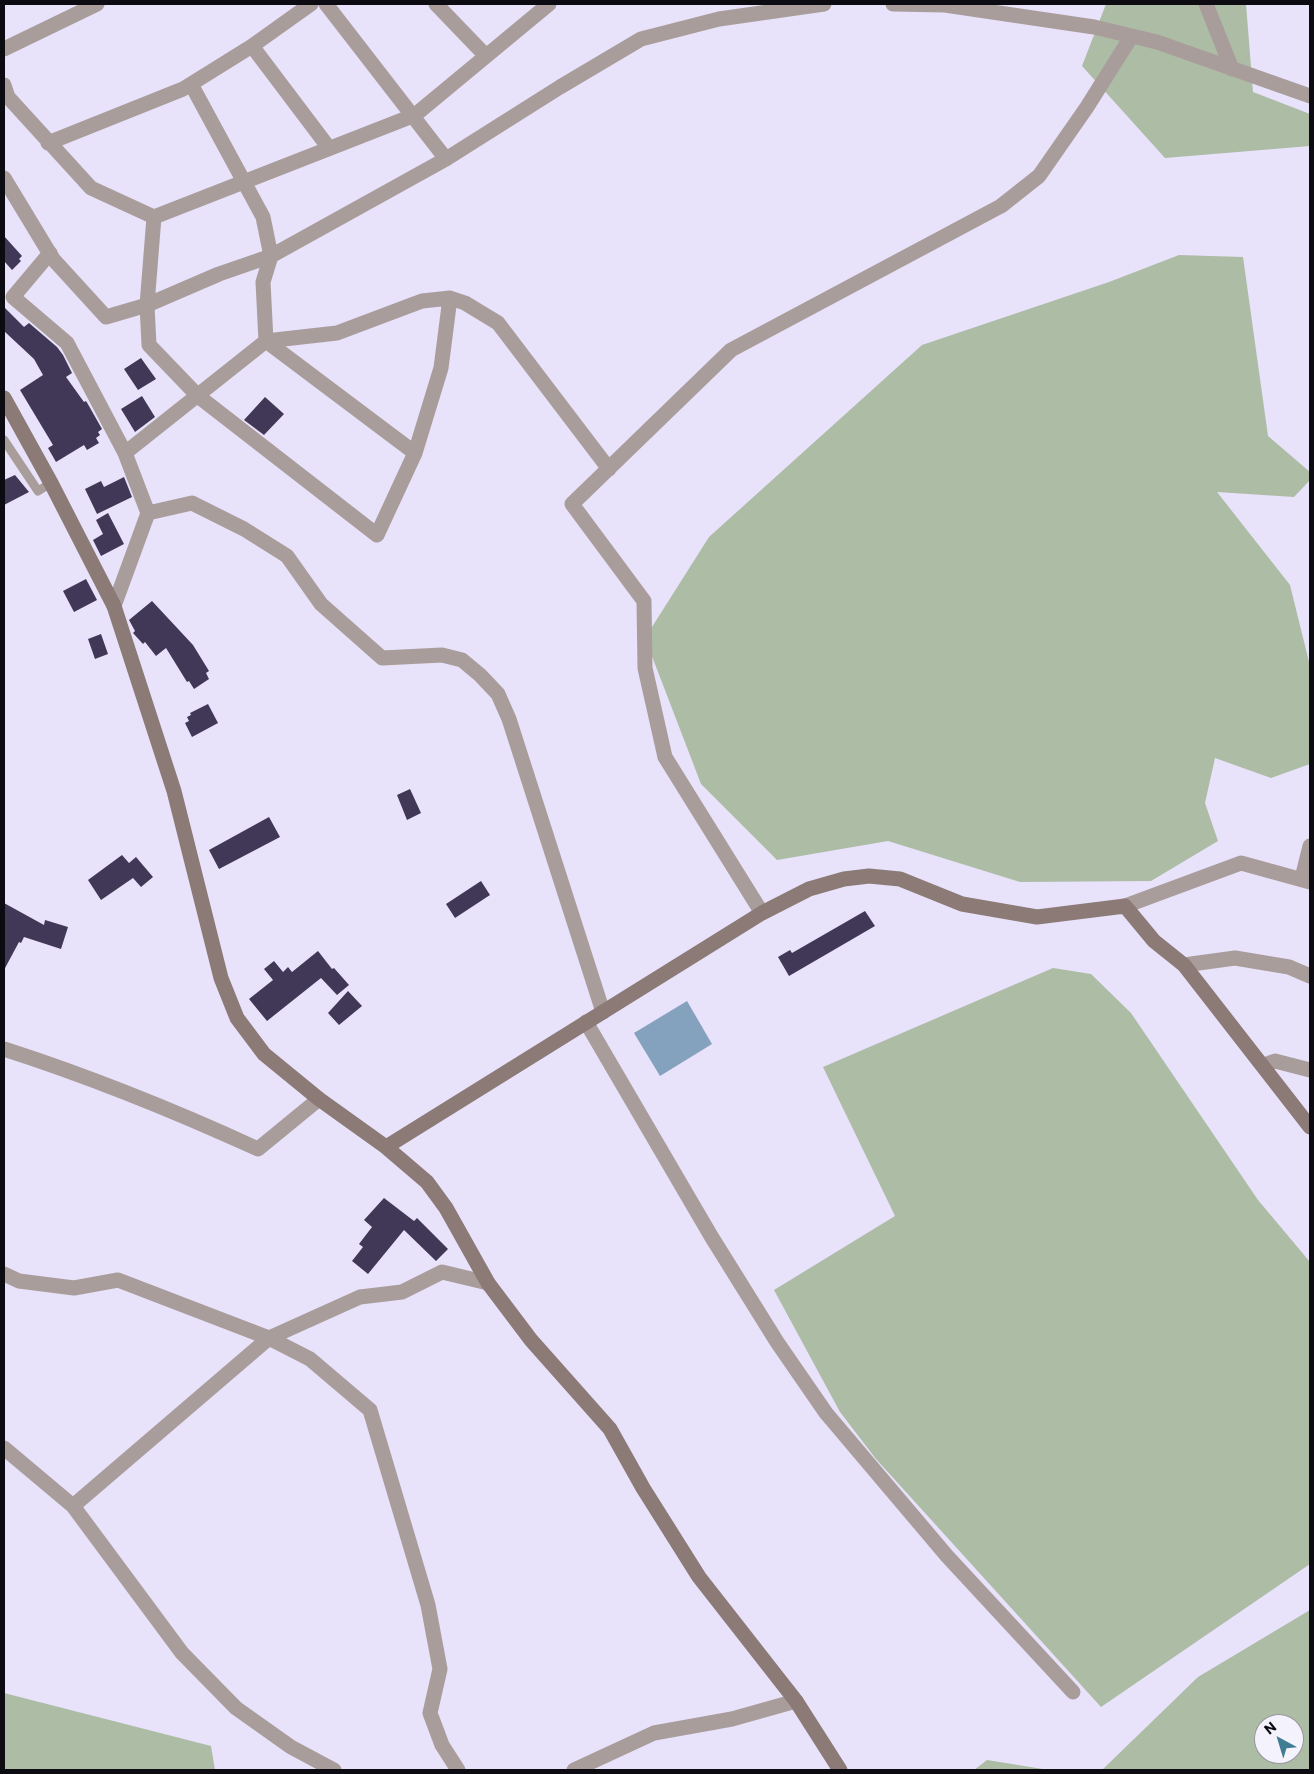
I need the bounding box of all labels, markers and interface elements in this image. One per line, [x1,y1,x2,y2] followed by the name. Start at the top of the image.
[1254,1714,1304,1764] north arrow
[1260,1718,1279,1738] text: N

